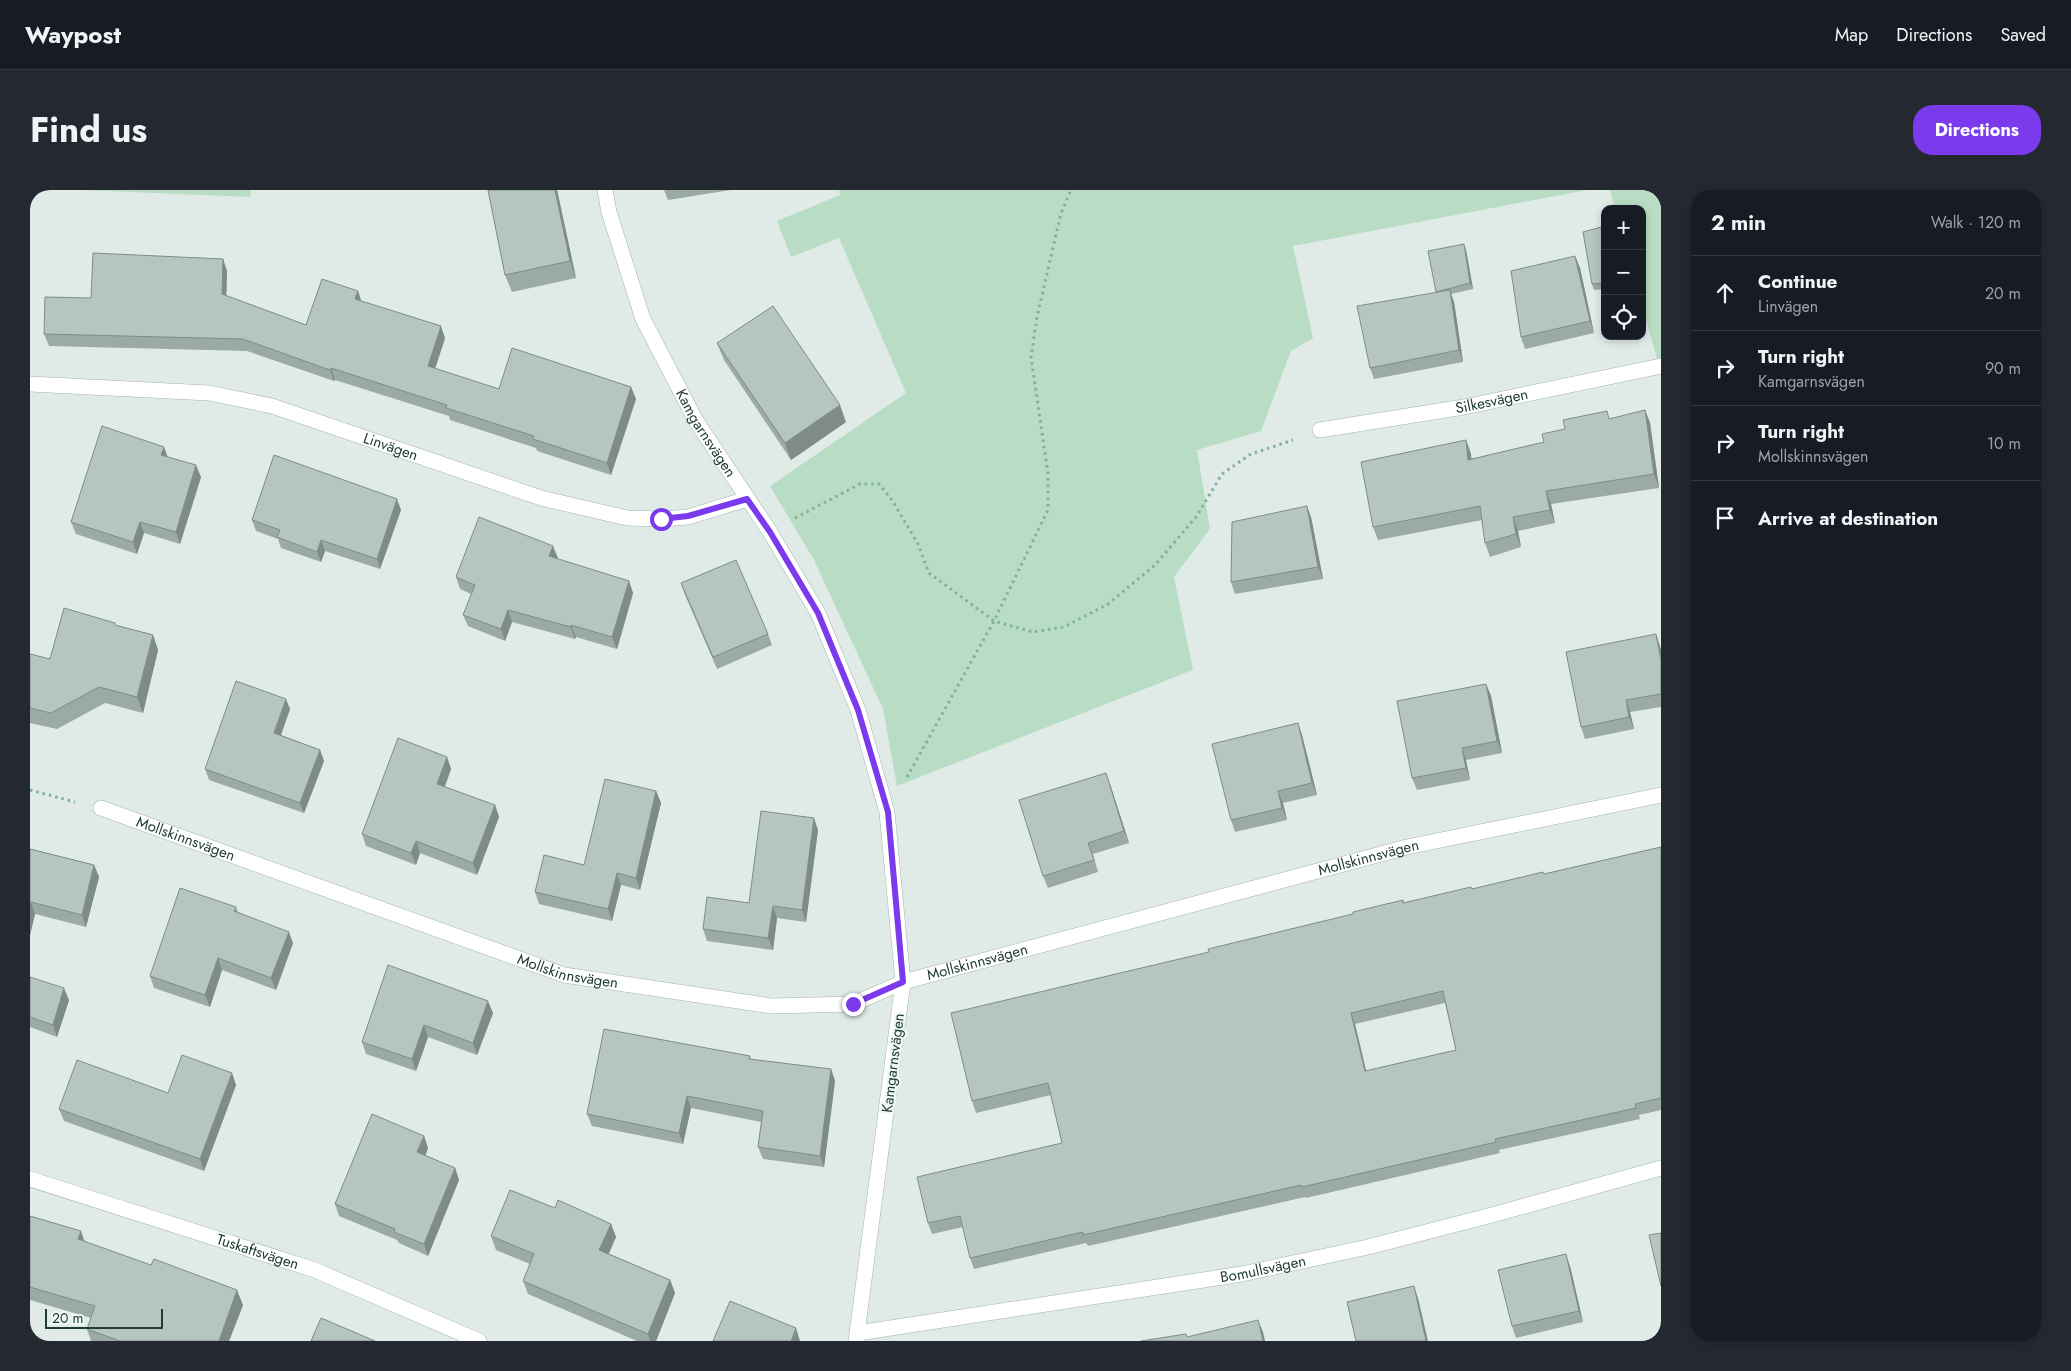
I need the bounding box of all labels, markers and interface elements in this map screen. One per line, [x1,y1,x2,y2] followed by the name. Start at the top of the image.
[25,17,121,52] text: Waypost
[1835,22,1868,48] text: Map
[1896,22,1972,48] text: Directions
[2000,22,2046,48] text: Saved
[30,105,147,155] text: Find us
[1913,105,2041,155] button: Directions
[1601,205,1646,340] map controls
[1601,205,1646,250] button: +
[1711,208,1766,238] text: 2 min
[1931,211,2021,234] text: Walk · 120 m
[1601,250,1646,295] button: −
[1758,268,1837,295] text: Continue
[1711,279,1739,307] icon: ahead
[1985,282,2021,305] text: 20 m
[1601,295,1646,340] button: locate
[1758,295,1818,318] text: Linvägen
[1758,343,1844,370] text: Turn right
[1711,354,1739,382] icon: right
[1985,357,2021,380] text: 90 m
[1758,370,1865,393] text: Kamgarnsvägen
[1454,383,1530,419] street label: Silkesvägen
[670,385,742,482] street label: Kamgarnsvägen
[1758,418,1844,445] text: Turn right
[360,427,421,466] street label: Linvägen
[1711,429,1739,457] icon: right
[1987,432,2021,455] text: 10 m
[1758,445,1868,468] text: Mollskinnsvägen
[1711,504,1739,532] icon: arrive
[1758,505,1938,532] text: Arrive at destination
[650,508,673,531] route start
[133,811,238,866] street label: Mollskinnsvägen
[1316,834,1421,881] street label: Mollskinnsvägen
[924,938,1030,986] street label: Mollskinnsvägen
[514,948,620,994] street label: Mollskinnsvägen
[842,993,865,1016] route end
[876,1012,910,1114] street label: Kamgarnsvägen
[214,1228,302,1275] street label: Tuskaftsvägen
[1219,1250,1308,1288] street label: Bomullsvägen
[45,1306,162,1329] scale bar
[52,1308,84,1328] text: 20 m

